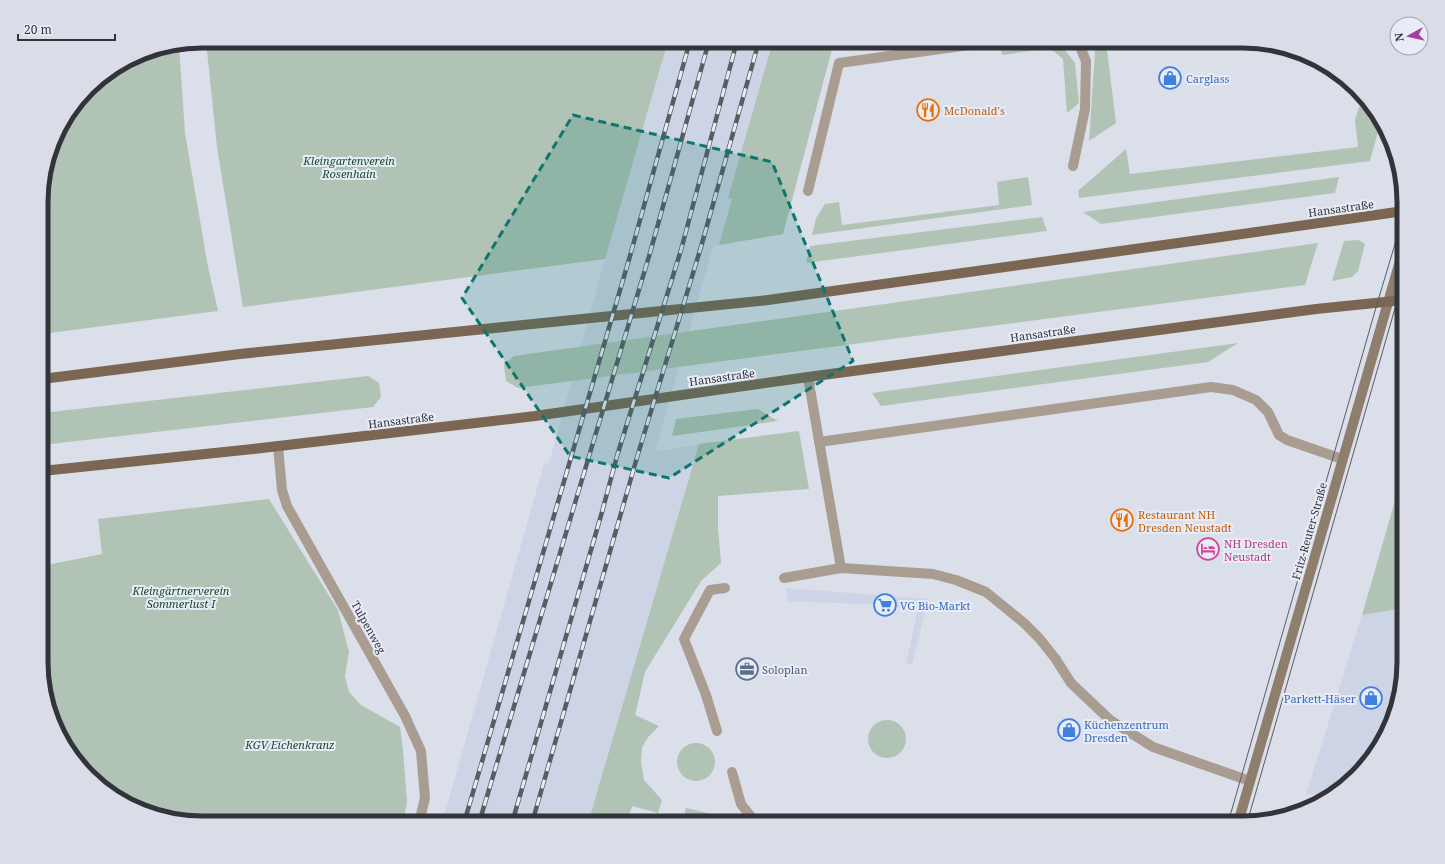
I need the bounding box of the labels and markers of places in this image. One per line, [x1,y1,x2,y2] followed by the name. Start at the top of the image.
[1157,65,1183,91] shop icon: Carglass
[1186,71,1230,86] place label: Carglass
[915,97,941,123] restaurant icon: McDonald's
[944,103,1005,118] place label: McDonald's
[1109,507,1135,533] restaurant icon: Restaurant NH Dresden Neustadt
[1138,507,1232,535] place label: Restaurant NH Dresden Neustadt
[1195,536,1221,562] hotel icon: NH Dresden Neustadt
[1224,536,1288,564] place label: NH Dresden Neustadt
[872,592,898,618] supermarket icon: VG Bio-Markt
[900,598,971,613] place label: VG Bio-Markt
[734,656,760,682] office icon: Soloplan
[762,662,808,677] place label: Soloplan
[1358,685,1384,711] shop icon: Parkett-Häser
[1284,691,1357,706] place label: Parkett-Häser
[1056,717,1082,743] shop icon: Küchenzentrum Dresden
[1084,717,1169,745] place label: Küchenzentrum Dresden

